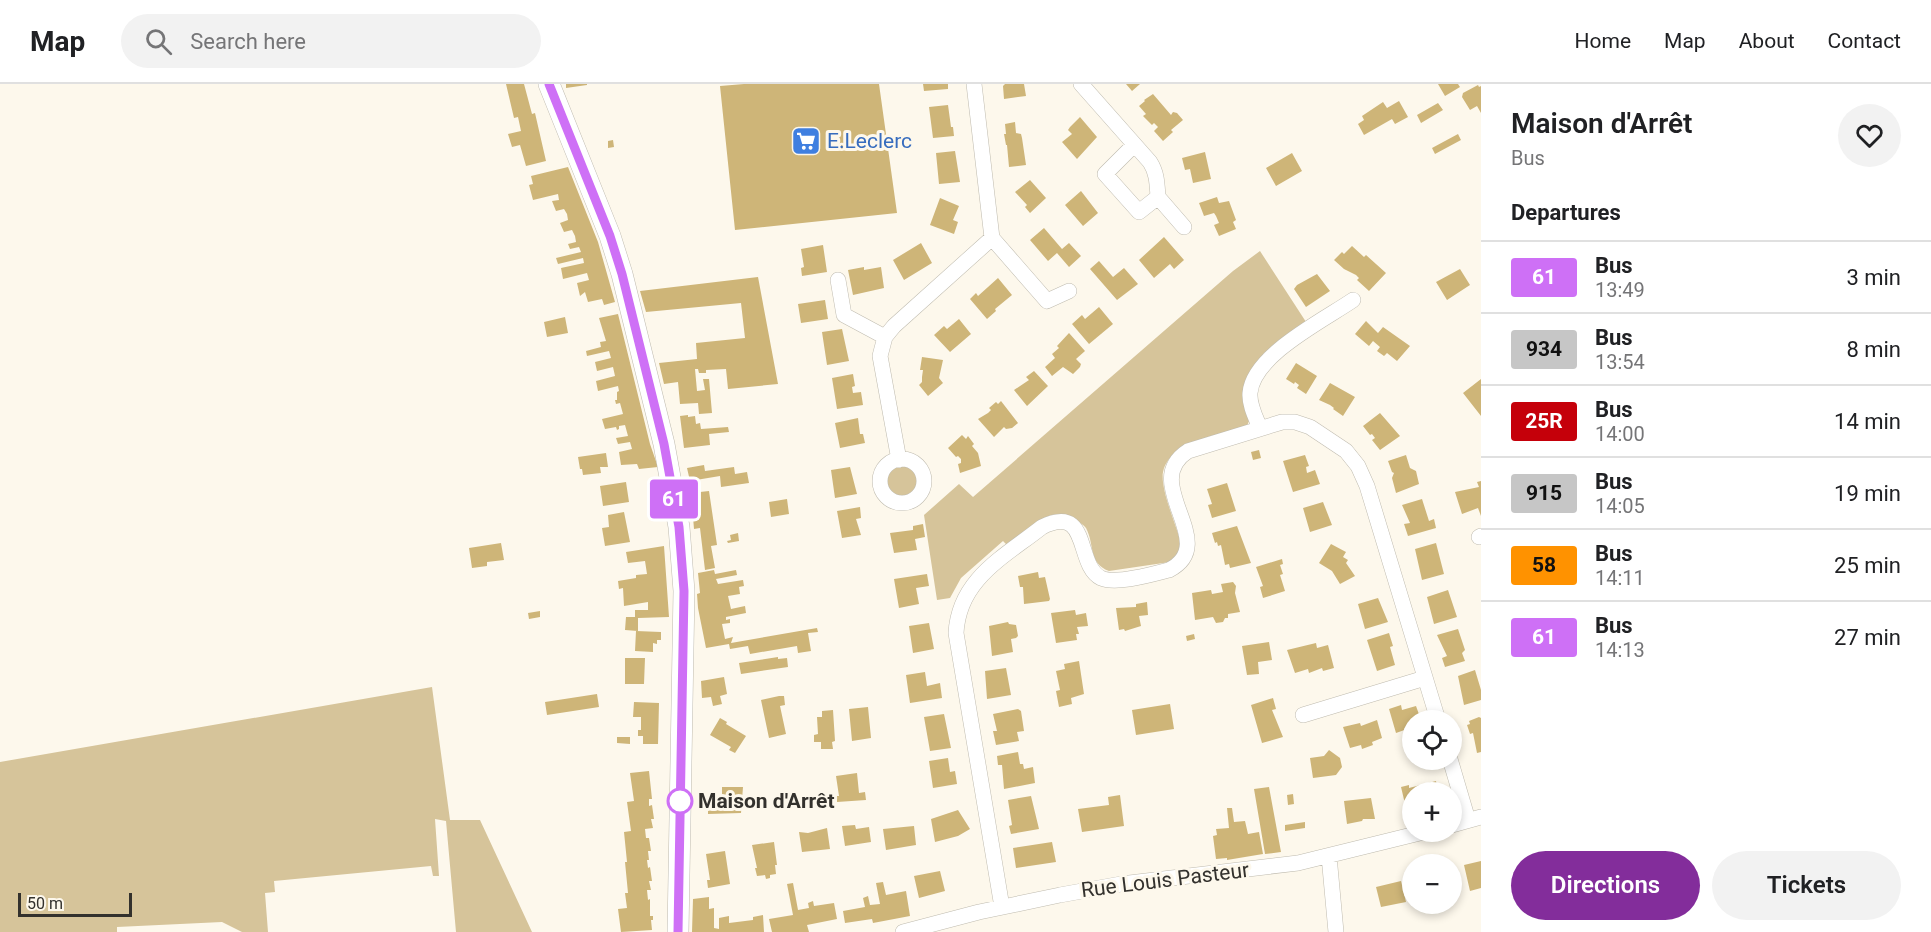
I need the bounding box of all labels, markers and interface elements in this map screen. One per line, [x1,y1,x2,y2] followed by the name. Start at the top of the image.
[121,14,541,68] search box
[30,25,85,58] text: Map
[142,25,175,58] icon: search
[190,29,306,54] text: Search here
[1575,29,1631,53] text: Home
[1664,29,1706,53] text: Map
[1739,29,1795,53] text: About
[1828,29,1901,53] text: Contact
[1838,104,1901,167] button: heart
[1511,107,1692,140] text: Maison d'Arrêt
[790,125,822,157] supermarket icon: E.Leclerc
[827,129,912,153] place label: E.Leclerc
[1511,146,1545,170] text: Bus
[1511,200,1621,225] text: Departures
[1595,253,1633,278] text: Bus
[1532,265,1556,289] text: 61
[1846,265,1901,290] text: 3 min
[1595,278,1645,302] text: 13:49
[1595,325,1633,350] text: Bus
[1526,337,1562,361] text: 934
[1846,337,1901,362] text: 8 min
[1595,350,1645,374] text: 13:54
[1595,397,1633,422] text: Bus
[1525,409,1563,433] text: 25R
[1834,409,1901,434] text: 14 min
[1595,422,1645,446] text: 14:00
[1595,469,1633,494] text: Bus
[647,480,701,518] line badge: 61
[1526,481,1562,505] text: 915
[1834,481,1901,506] text: 19 min
[662,487,686,511] text: 61
[1595,494,1645,518] text: 14:05
[1595,541,1633,566] text: Bus
[1532,553,1556,577] text: 58
[1834,553,1901,578] text: 25 min
[1595,566,1645,590] text: 14:11
[1595,613,1633,638] text: Bus
[1532,625,1556,649] text: 61
[1834,625,1901,650] text: 27 min
[1595,638,1645,662] text: 14:13
[1402,710,1462,914] map controls
[1402,710,1462,770] button: locate
[1402,782,1462,842] button: +
[667,788,693,814] marker: Maison d'Arrêt
[698,789,835,813] place label: Maison d'Arrêt
[1511,851,1700,920] button: Directions
[1712,851,1901,920] button: Tickets
[1402,854,1462,914] button: −
[1080,858,1250,902] street label: Rue Louis Pasteur
[18,890,132,918] scale bar
[27,894,63,913] text: 50 m

